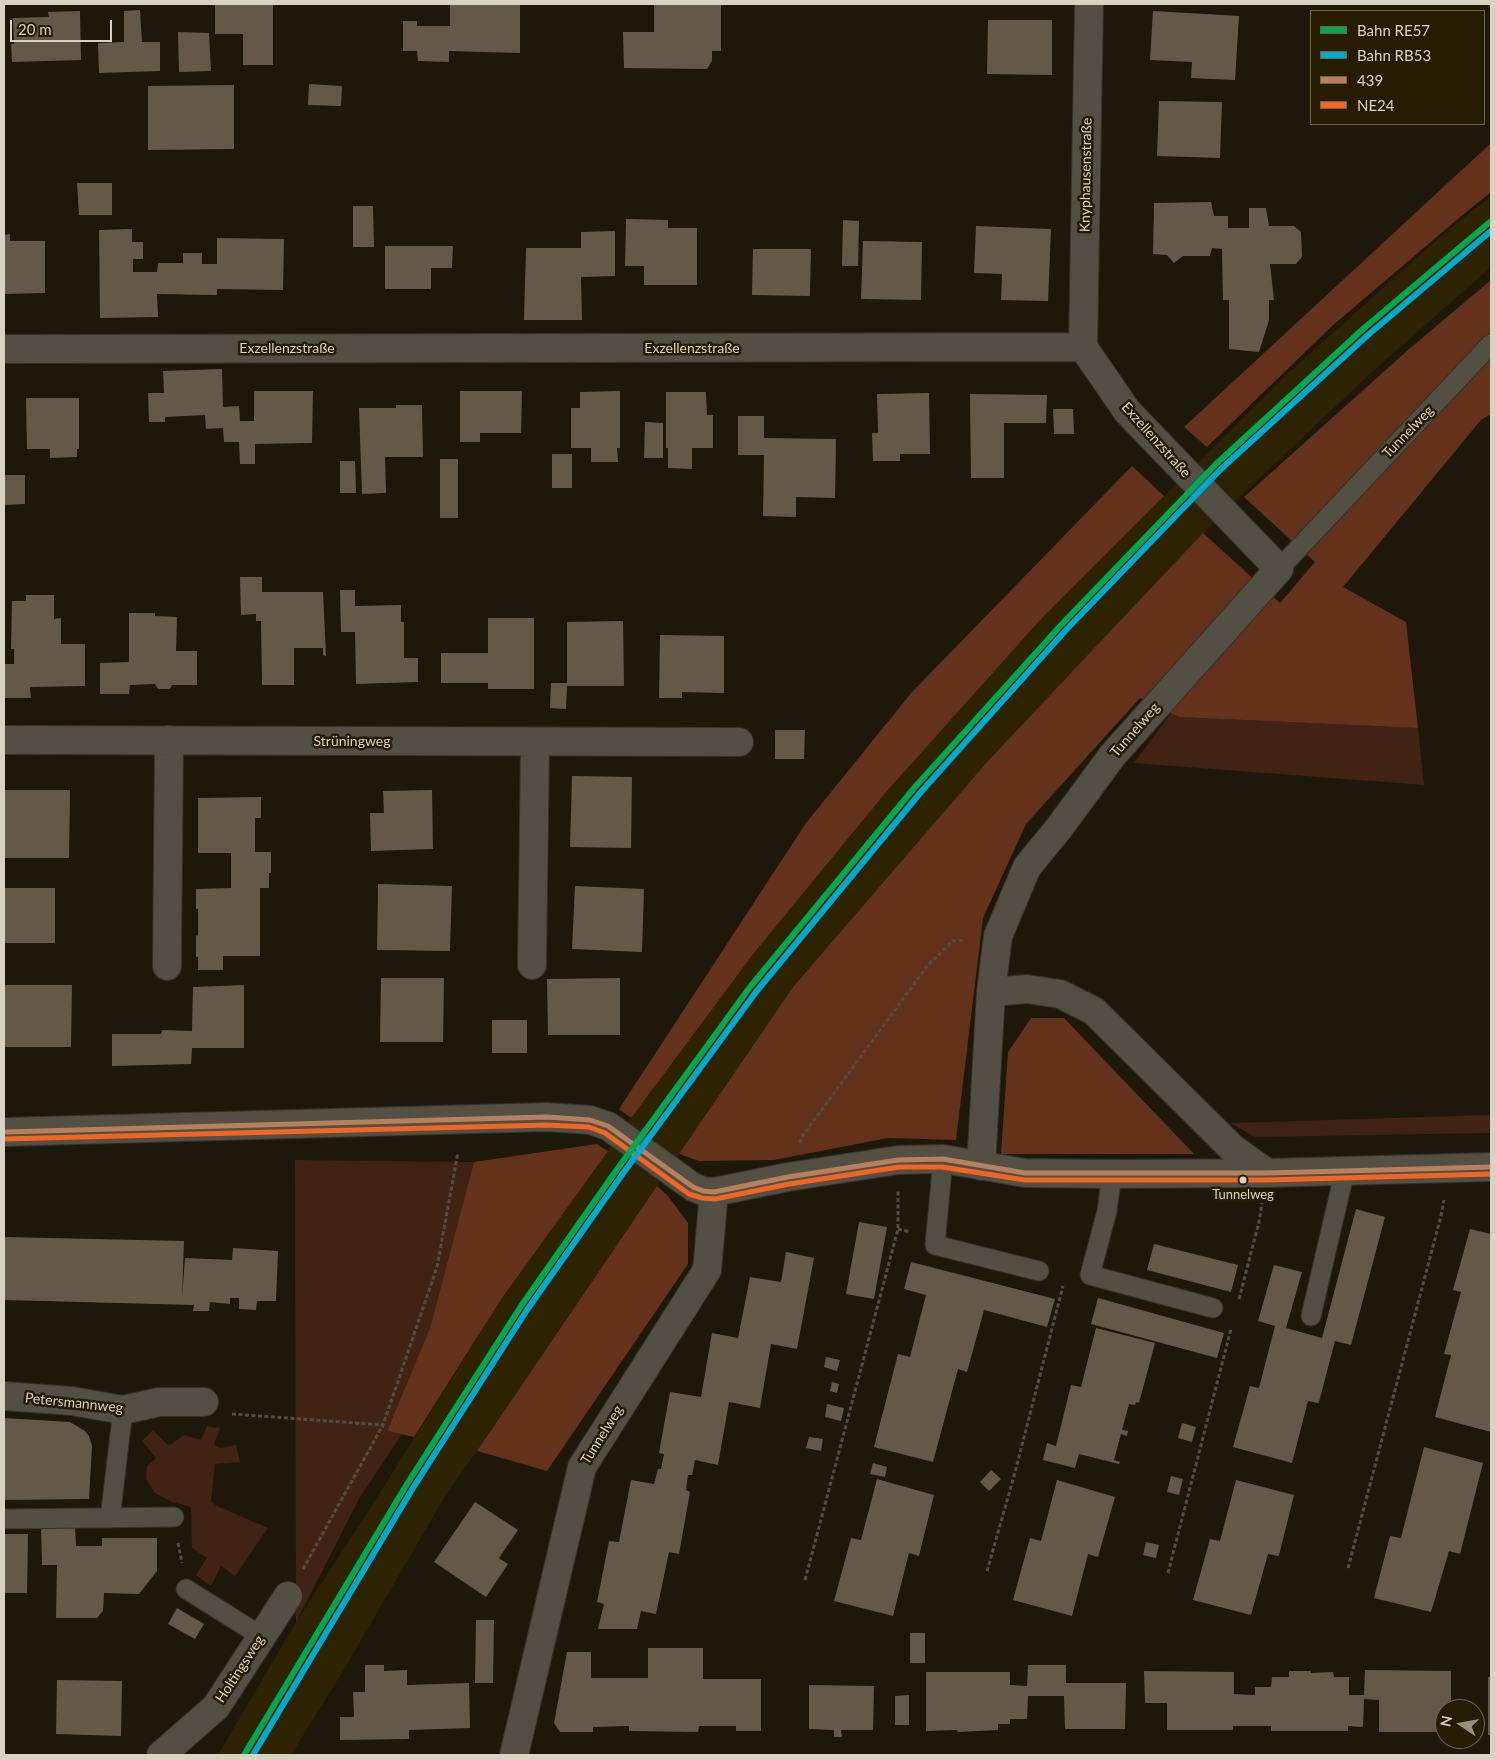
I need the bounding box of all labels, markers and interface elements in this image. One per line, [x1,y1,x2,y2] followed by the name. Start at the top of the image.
[12,10,115,42] scale bar
[1310,10,1485,125] legend
[18,20,52,38] text: 20 m
[1357,21,1430,39] text: Bahn RE57
[1357,46,1431,64] text: Bahn RB53
[1357,71,1383,89] text: 439
[1357,96,1395,114] text: NE24
[1077,118,1095,232] street label: Knyphausenstraße
[239,340,335,356] street label: Exzellenzstraße
[644,340,740,356] street label: Exzellenzstraße
[1118,399,1194,481] street label: Exzellenzstraße
[1379,402,1437,462] street label: Tunnelweg
[1107,699,1163,761] street label: Tunnelweg
[313,733,391,749] street label: Strüningweg
[1238,1175,1248,1185] marker: Tunnelweg
[1212,1187,1274,1203] place label: Tunnelweg
[24,1389,124,1417] street label: Petersmannweg
[577,1402,627,1468] street label: Tunnelweg
[212,1632,268,1706] street label: Holtingsweg
[1435,1699,1485,1749] north arrow
[1436,1714,1455,1728] text: N

